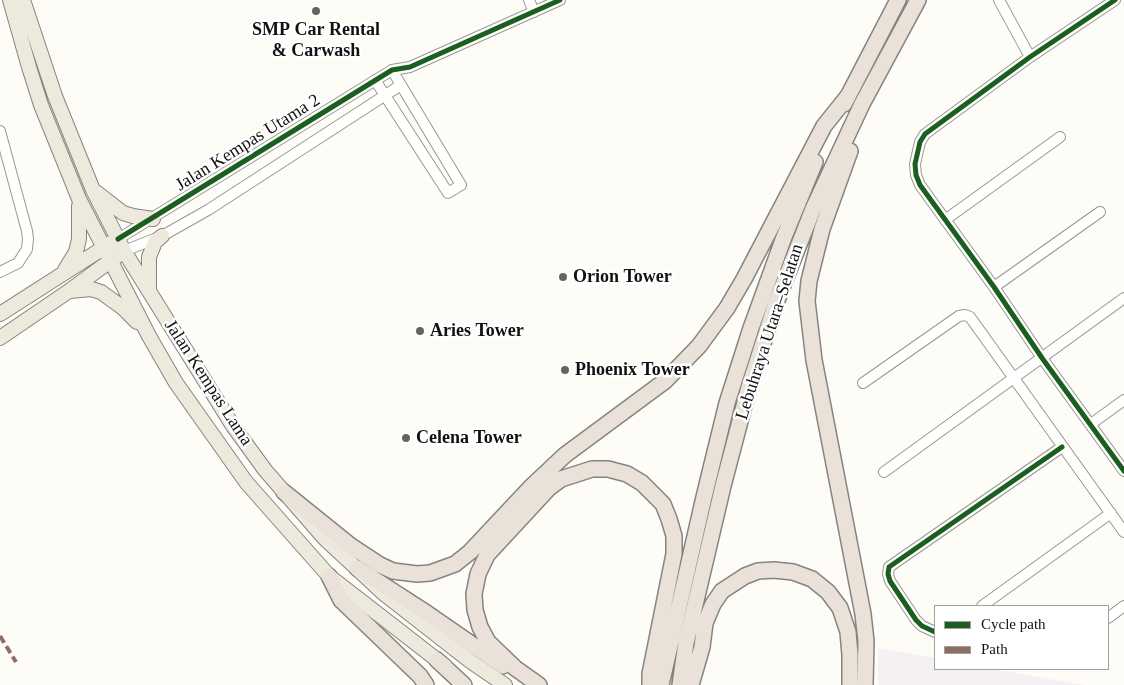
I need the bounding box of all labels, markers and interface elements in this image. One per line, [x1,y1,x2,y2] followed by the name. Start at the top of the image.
[310,5,322,17] marker: SMP Car Rental & Carwash
[252,19,380,62] place label: SMP Car Rental & Carwash
[172,90,324,196] street label: Jalan Kempas Utama 2
[731,241,809,423] street label: Lebuhraya Utara–Selatan
[573,266,672,288] place label: Orion Tower
[557,271,569,283] marker: Orion Tower
[159,316,257,450] street label: Jalan Kempas Lama
[430,320,524,342] place label: Aries Tower
[414,325,426,337] marker: Aries Tower
[575,359,690,381] place label: Phoenix Tower
[559,364,571,376] marker: Phoenix Tower
[416,427,522,449] place label: Celena Tower
[400,432,412,444] marker: Celena Tower
[934,605,1109,670] legend
[981,616,1046,632] text: Cycle path
[981,641,1008,657] text: Path

